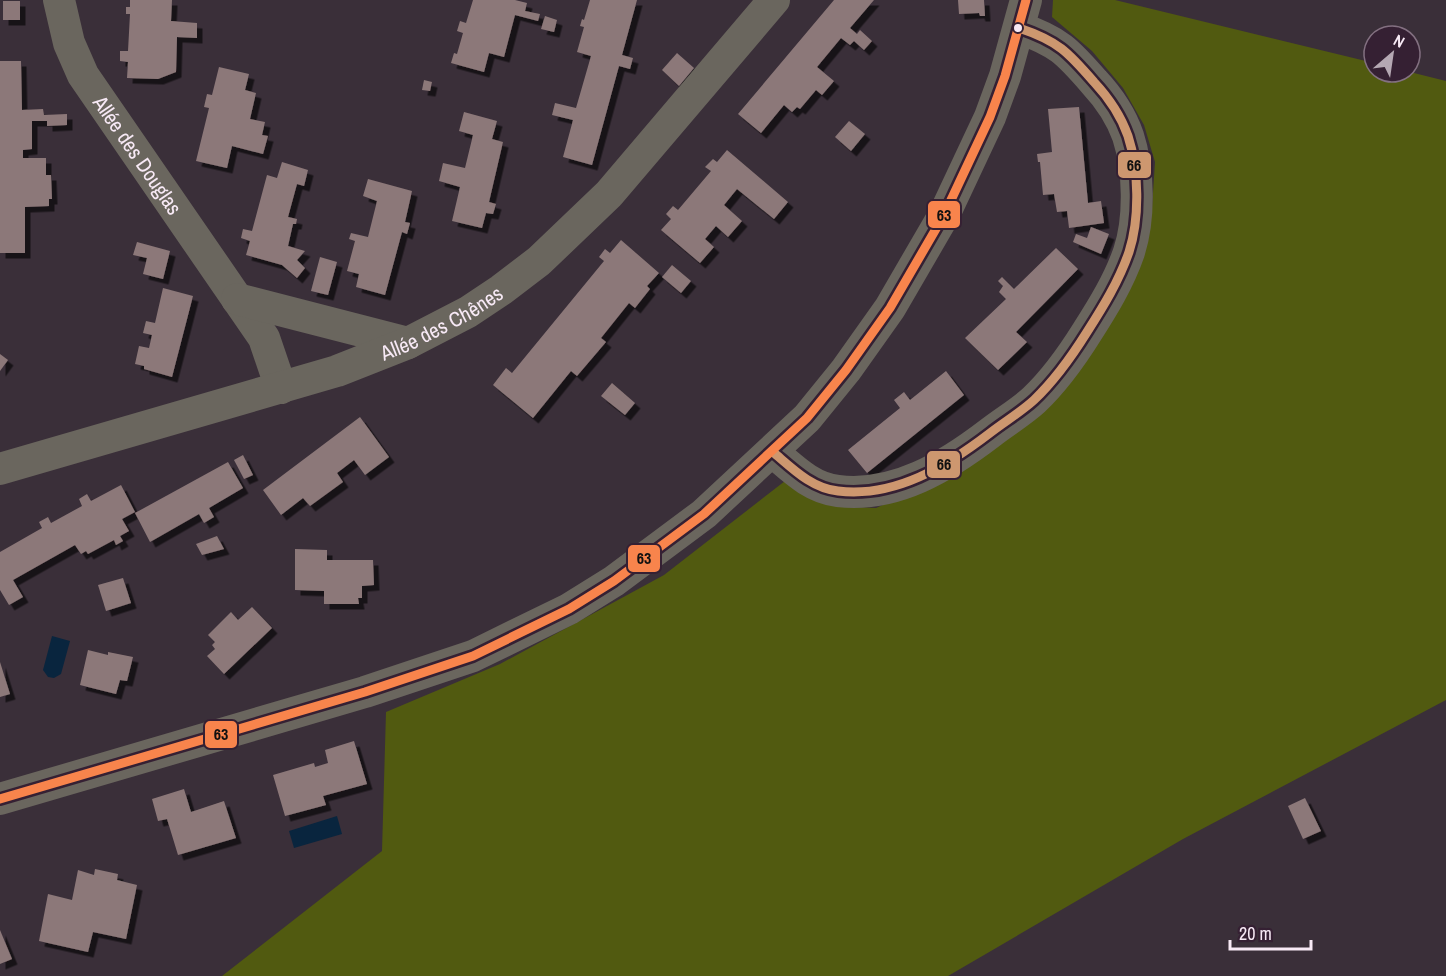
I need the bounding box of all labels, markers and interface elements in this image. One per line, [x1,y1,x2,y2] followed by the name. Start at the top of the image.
[1012,22,1024,34] unlabelled marker
[1362,24,1422,84] north arrow
[1390,29,1409,53] text: N
[86,89,189,220] street label: Allée des Douglas
[1117,151,1152,179] line badge: 66
[1127,154,1141,176] text: 66
[927,200,961,229] line badge: 63
[937,204,951,226] text: 63
[375,278,508,367] street label: Allée des Chênes
[926,450,961,479] line badge: 66
[937,453,951,475] text: 66
[627,544,661,573] line badge: 63
[637,547,651,569] text: 63
[204,720,238,749] line badge: 63
[214,723,228,745] text: 63
[1230,913,1311,951] scale bar
[1239,921,1272,946] text: 20 m

